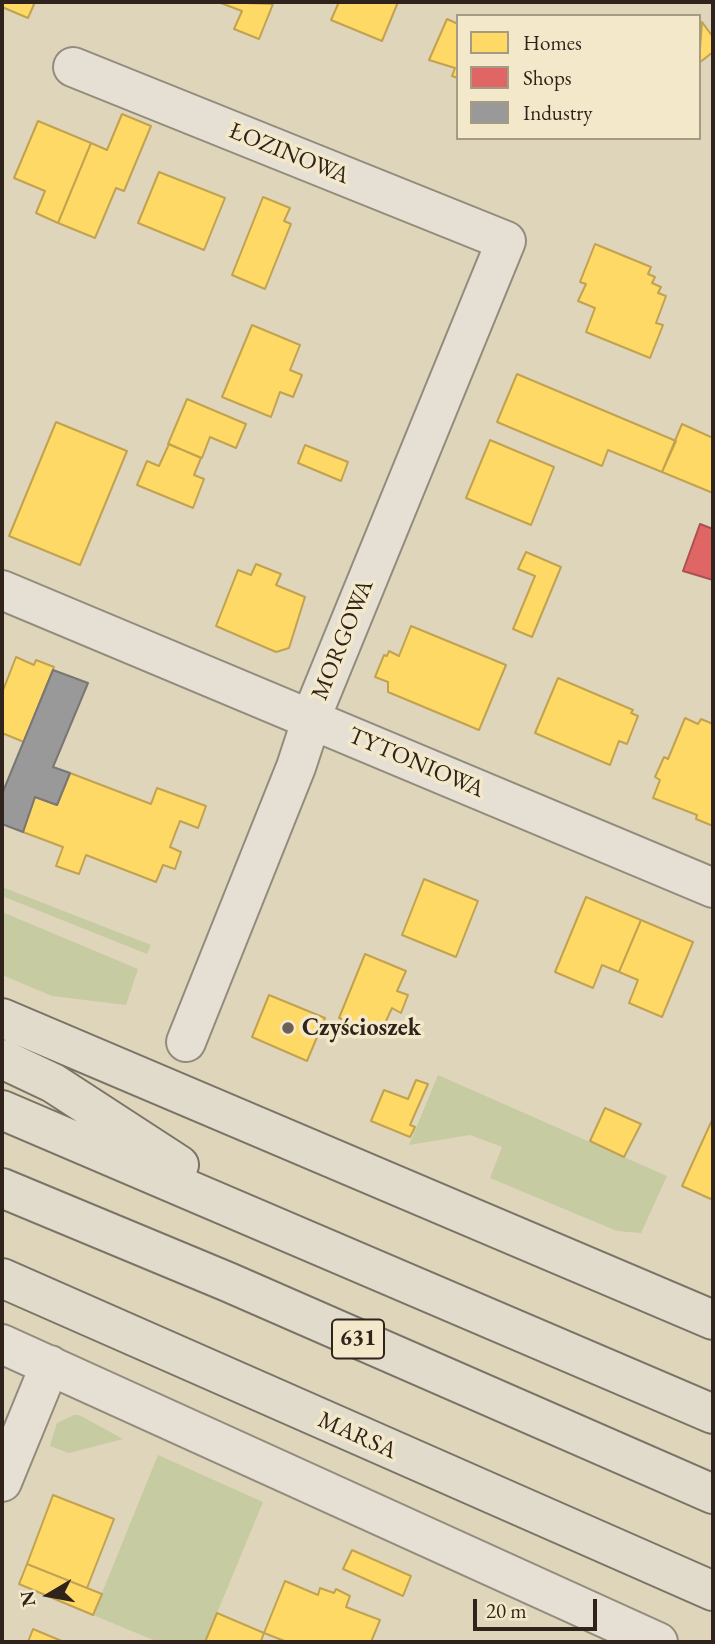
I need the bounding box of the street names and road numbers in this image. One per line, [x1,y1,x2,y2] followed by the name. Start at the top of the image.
[225,117,353,191] street label: ŁOZINOWA
[306,576,380,704] street label: MORGOWA
[344,721,488,805] street label: TYTONIOWA
[332,1320,384,1358] road number: 631
[313,1406,401,1466] street label: MARSA

